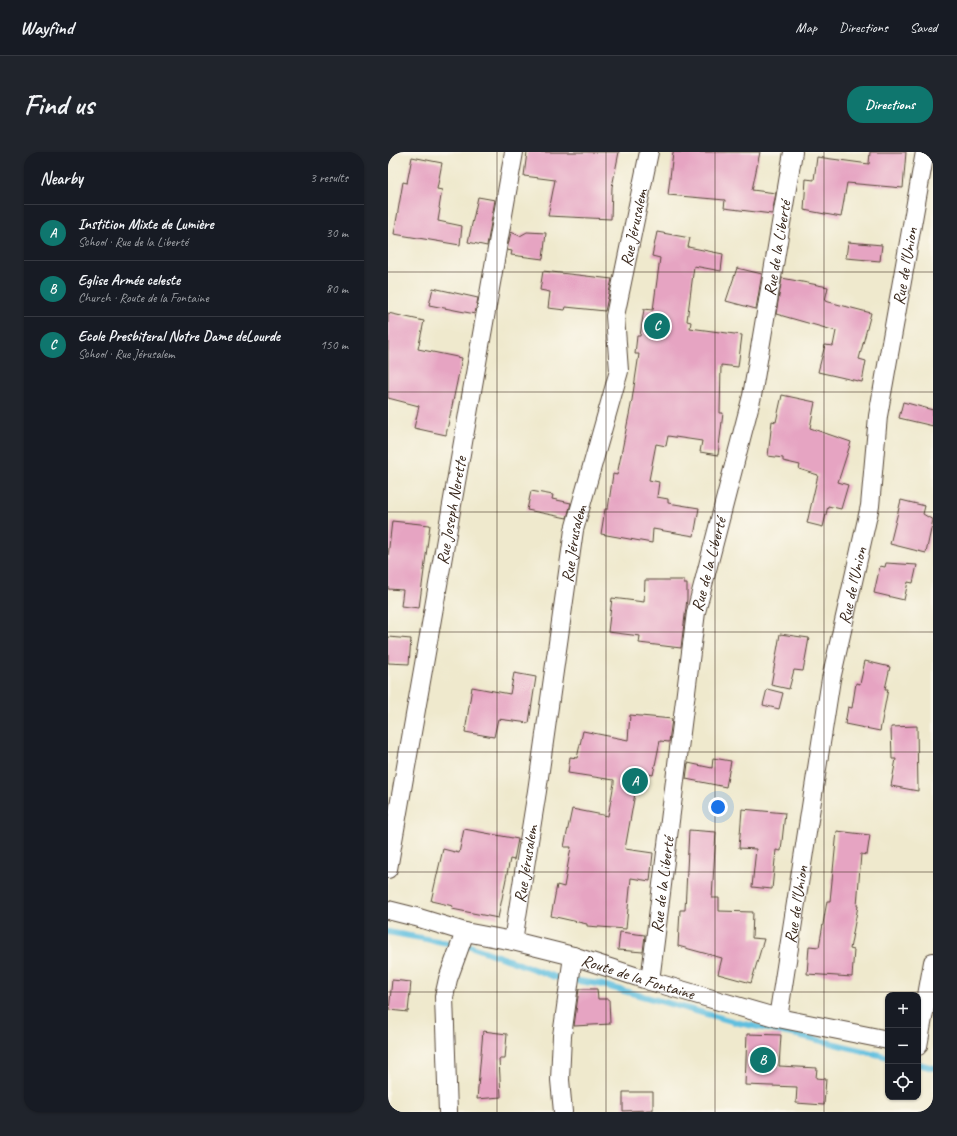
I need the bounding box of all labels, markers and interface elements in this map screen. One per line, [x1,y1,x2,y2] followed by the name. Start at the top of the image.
[20,16,73,40] text: Wayfind
[796,19,817,36] text: Map
[839,19,888,36] text: Directions
[910,19,937,36] text: Saved
[847,86,933,123] button: Directions
[24,87,94,122] text: Find us
[40,168,83,189] text: Nearby
[310,170,348,186] text: 3 results
[616,186,652,268] street label: Rue Jérusalem
[759,197,796,297] street label: Rue de la Liberté
[78,215,213,234] text: Instition Mixte de Lumière
[50,225,56,241] text: A
[326,225,348,241] text: 30 m
[888,225,922,307] street label: Rue de l'Union
[78,234,188,250] text: School · Rue de la Liberté
[78,271,180,290] text: Eglise Armée celeste
[50,281,56,297] text: B
[326,281,348,297] text: 80 m
[78,290,209,306] text: Church · Route de la Fontaine
[644,311,670,341] pin: C
[78,327,280,346] text: Ecole Presbiteral Notre Dame deLourde
[50,337,56,353] text: C
[320,337,348,353] text: 150 m
[78,346,175,362] text: School · Rue Jérusalem
[432,453,472,566] street label: Rue Joseph Nerette
[557,501,592,584] street label: Rue Jérusalem
[687,513,732,614] street label: Rue de la Liberté
[834,545,872,626] street label: Rue de l'Union
[622,766,648,796] pin: A
[708,797,728,817] your location
[509,822,543,904] street label: Rue Jérusalem
[646,833,679,934] street label: Rue de la Liberté
[780,864,813,945] street label: Rue de l'Union
[579,949,698,1005] street label: Route de la Fontaine
[885,992,921,1100] map controls
[885,992,921,1028] button: +
[885,1028,921,1064] button: −
[750,1045,776,1075] pin: B
[885,1064,921,1100] button: locate

